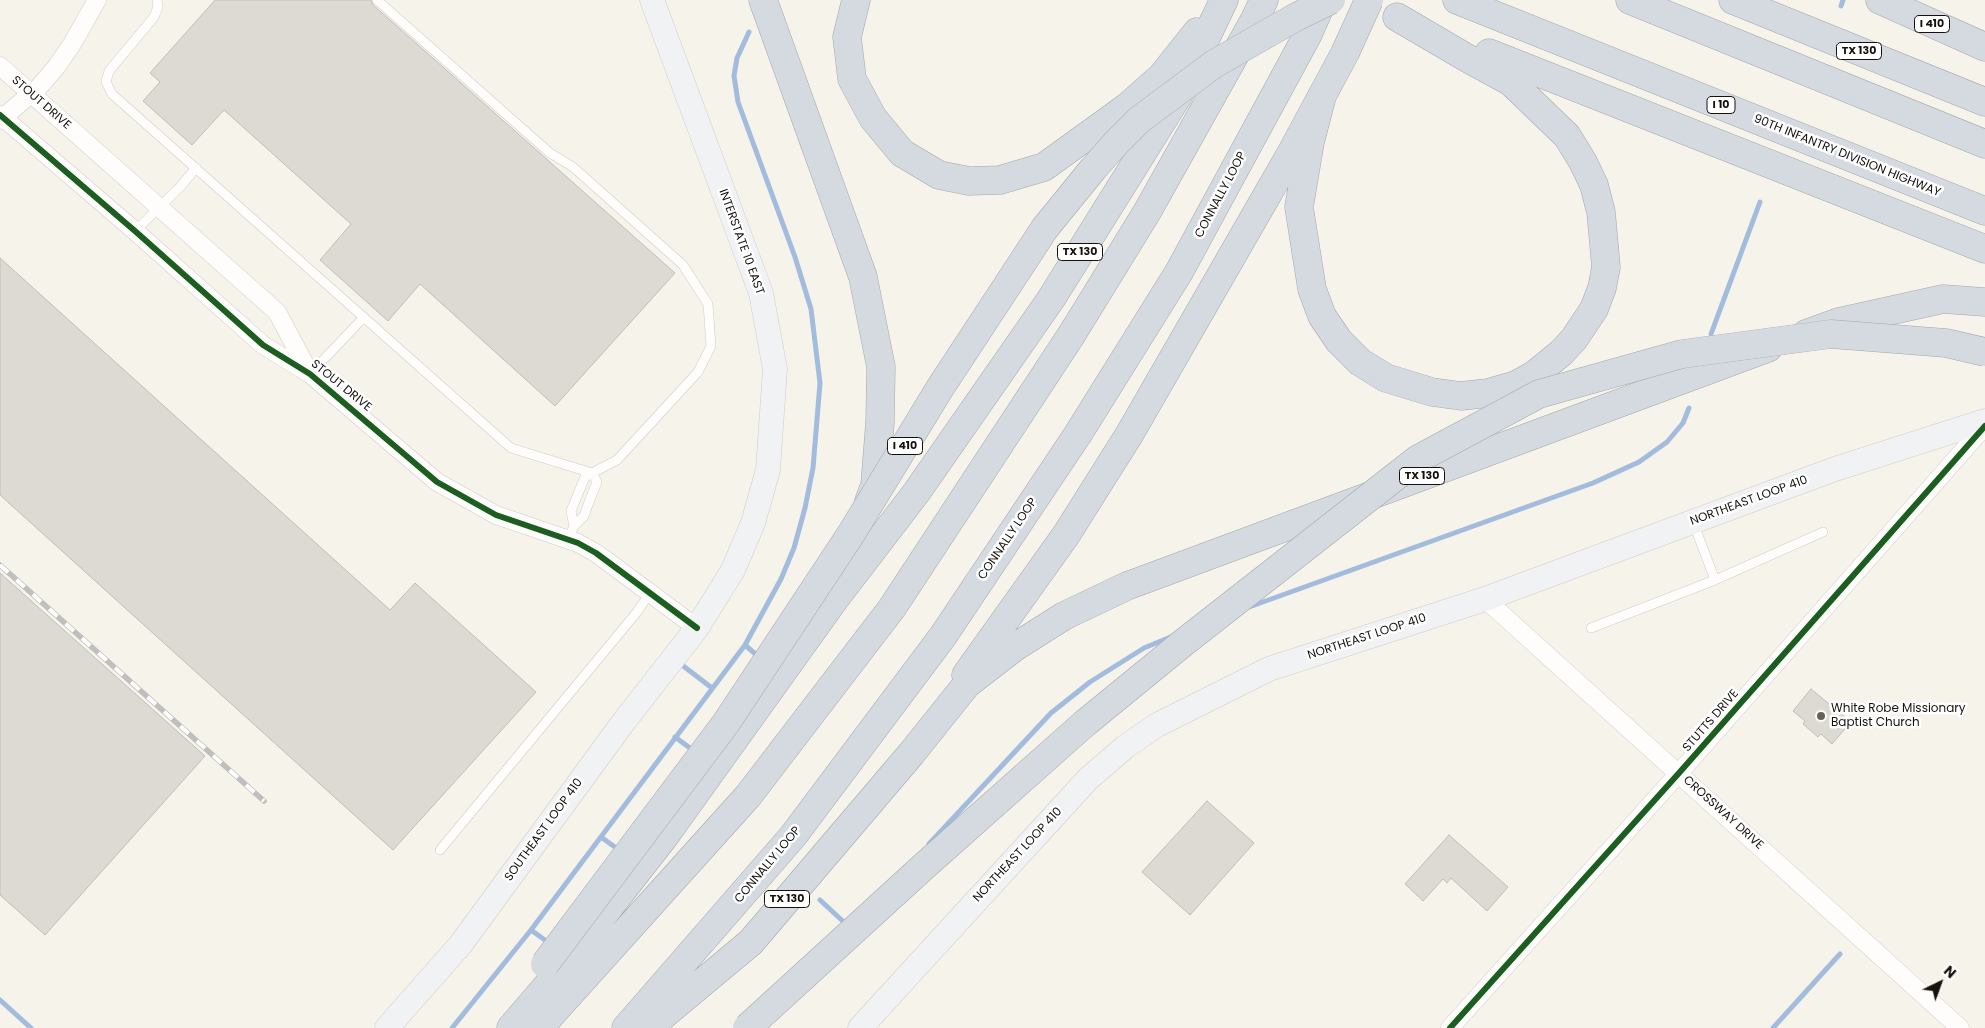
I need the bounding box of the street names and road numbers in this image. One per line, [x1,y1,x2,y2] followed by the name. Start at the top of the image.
[1914,15,1950,32] road number: I 410
[1836,42,1882,59] road number: TX 130
[8,73,74,133] street label: STOUT DRIVE
[1707,96,1735,114] road number: I 10
[1751,112,1943,200] street label: 90TH INFANTRY DIVISION HIGHWAY
[1192,150,1250,240] street label: CONNALLY LOOP
[715,187,767,297] street label: INTERSTATE 10 EAST
[1058,243,1102,260] road number: TX 130
[308,357,374,415] street label: STOUT DRIVE
[888,438,922,454] road number: I 410
[1400,468,1444,484] road number: TX 130
[1688,473,1810,529] street label: NORTHEAST LOOP 410
[975,495,1041,583] street label: CONNALLY LOOP
[1306,611,1428,663] street label: NORTHEAST LOOP 410
[1680,687,1742,755] street label: STUTTS DRIVE
[1680,773,1766,853] street label: CROSSWAY DRIVE
[502,776,586,884] street label: SOUTHEAST LOOP 410
[970,805,1066,905] street label: NORTHEAST LOOP 410
[732,824,804,906] street label: CONNALLY LOOP
[764,891,810,908] road number: TX 130

